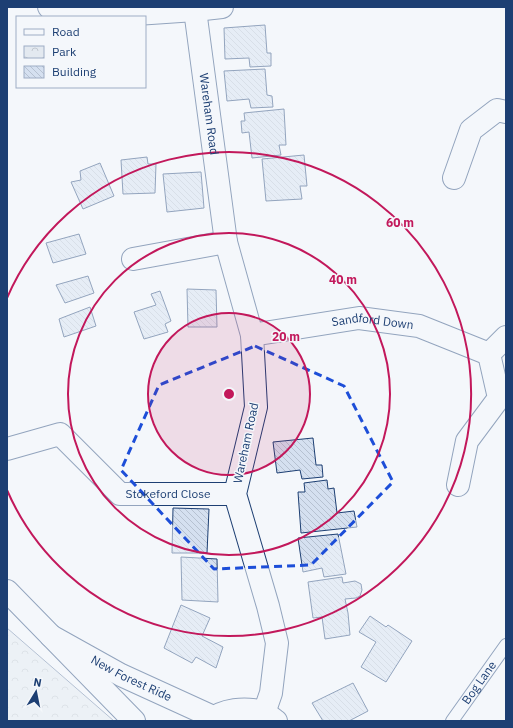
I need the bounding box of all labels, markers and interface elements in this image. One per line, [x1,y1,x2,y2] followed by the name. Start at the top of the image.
[16,16,146,88] legend
[52,24,80,39] text: Road
[52,44,77,59] text: Park
[52,64,97,79] text: Building
[197,72,222,156] street label: Wareham Road
[386,215,414,230] text: 60 m
[329,272,357,287] text: 40 m
[330,310,415,332] street label: Sandford Down
[272,329,300,344] text: 20 m
[222,387,236,401] centre of rings
[230,401,261,485] street label: Wareham Road
[125,486,211,501] street label: Stokeford Close
[89,652,175,704] street label: New Forest Ride
[458,657,500,707] street label: Bog Lane
[16,672,56,712] north arrow
[33,675,43,690] text: N

